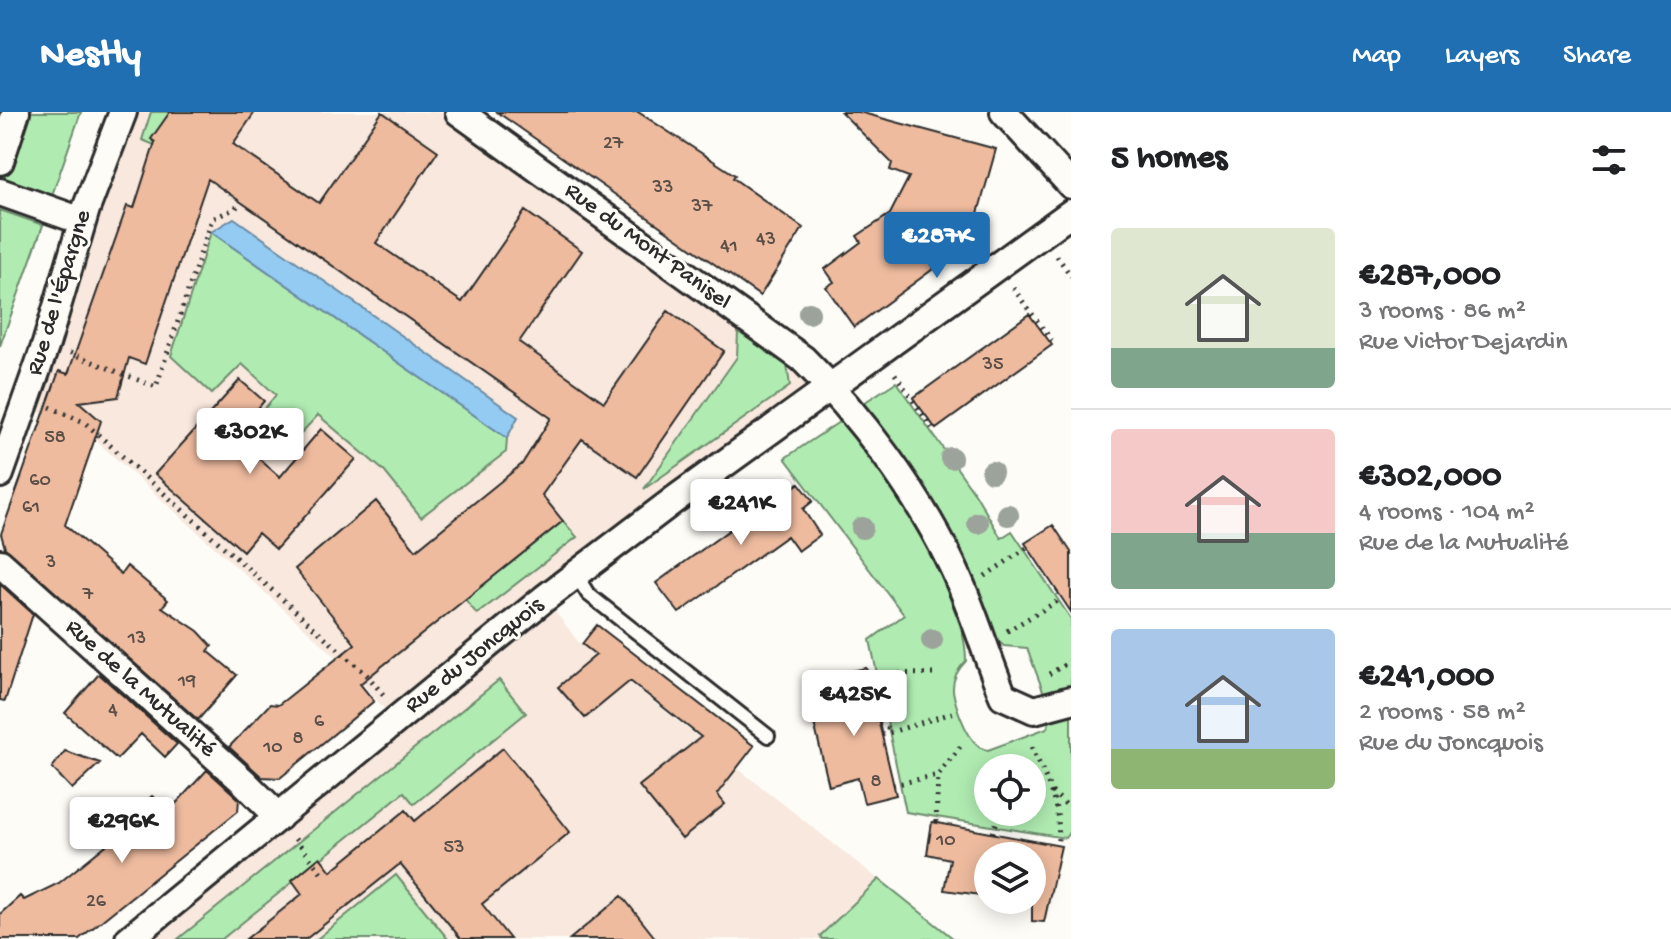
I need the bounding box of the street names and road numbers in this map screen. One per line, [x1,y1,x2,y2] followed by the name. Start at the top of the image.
[558,177,736,317] street label: Rue du Mont Panisel
[21,206,99,379] street label: Rue de l'Épargne
[400,591,551,721] street label: Rue du Joncquois
[58,614,222,765] street label: Rue de la Mutualité

